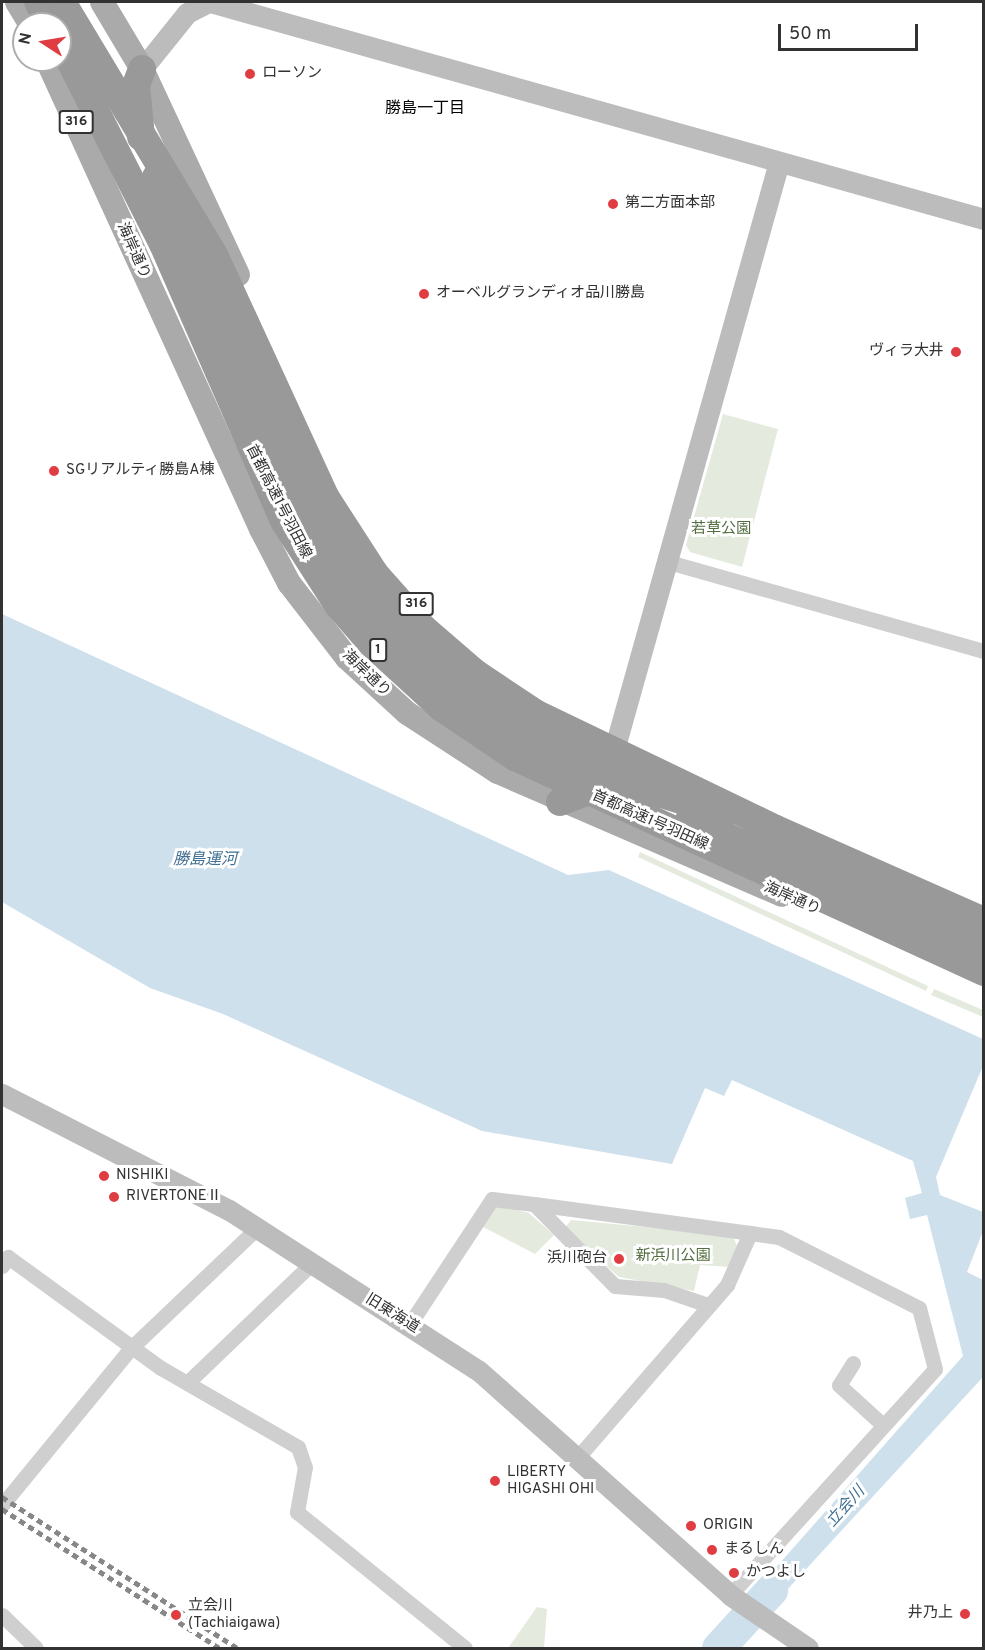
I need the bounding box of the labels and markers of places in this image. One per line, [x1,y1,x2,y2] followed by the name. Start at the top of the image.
[262,65,322,83] place label: ローソン
[243,67,257,81] marker: ローソン
[625,195,715,213] place label: 第二方面本部
[606,197,620,211] marker: 第二方面本部
[436,285,646,303] place label: オーベルグランディオ品川勝島
[417,287,431,301] marker: オーベルグランディオ品川勝島
[869,343,944,361] place label: ヴィラ大井
[949,345,963,359] marker: ヴィラ大井
[66,462,215,480] place label: SGリアルティ勝島A棟
[47,464,61,478] marker: SGリアルティ勝島A棟
[116,1167,169,1185] place label: NISHIKI
[97,1169,111,1183] marker: NISHIKI
[126,1188,222,1206] place label: RIVERTONEⅡ
[107,1190,121,1204] marker: RIVERTONEⅡ
[547,1250,607,1268] place label: 浜川砲台
[612,1252,626,1266] marker: 浜川砲台
[507,1463,594,1498] place label: LIBERTY HIGASHI OHI
[488,1474,502,1488] marker: LIBERTY HIGASHI OHI
[703,1517,753,1535] place label: ORIGIN
[684,1519,698,1533] marker: ORIGIN
[724,1541,784,1559] place label: まるしん
[705,1543,719,1557] marker: まるしん
[746,1564,806,1582] place label: かつよし
[727,1566,741,1580] marker: かつよし
[188,1597,280,1632] place label: 立会川 (Tachiaigawa)
[908,1605,953,1623] place label: 井乃上
[958,1607,972,1621] marker: 井乃上
[169,1608,183,1622] marker: 立会川 (Tachiaigawa)

